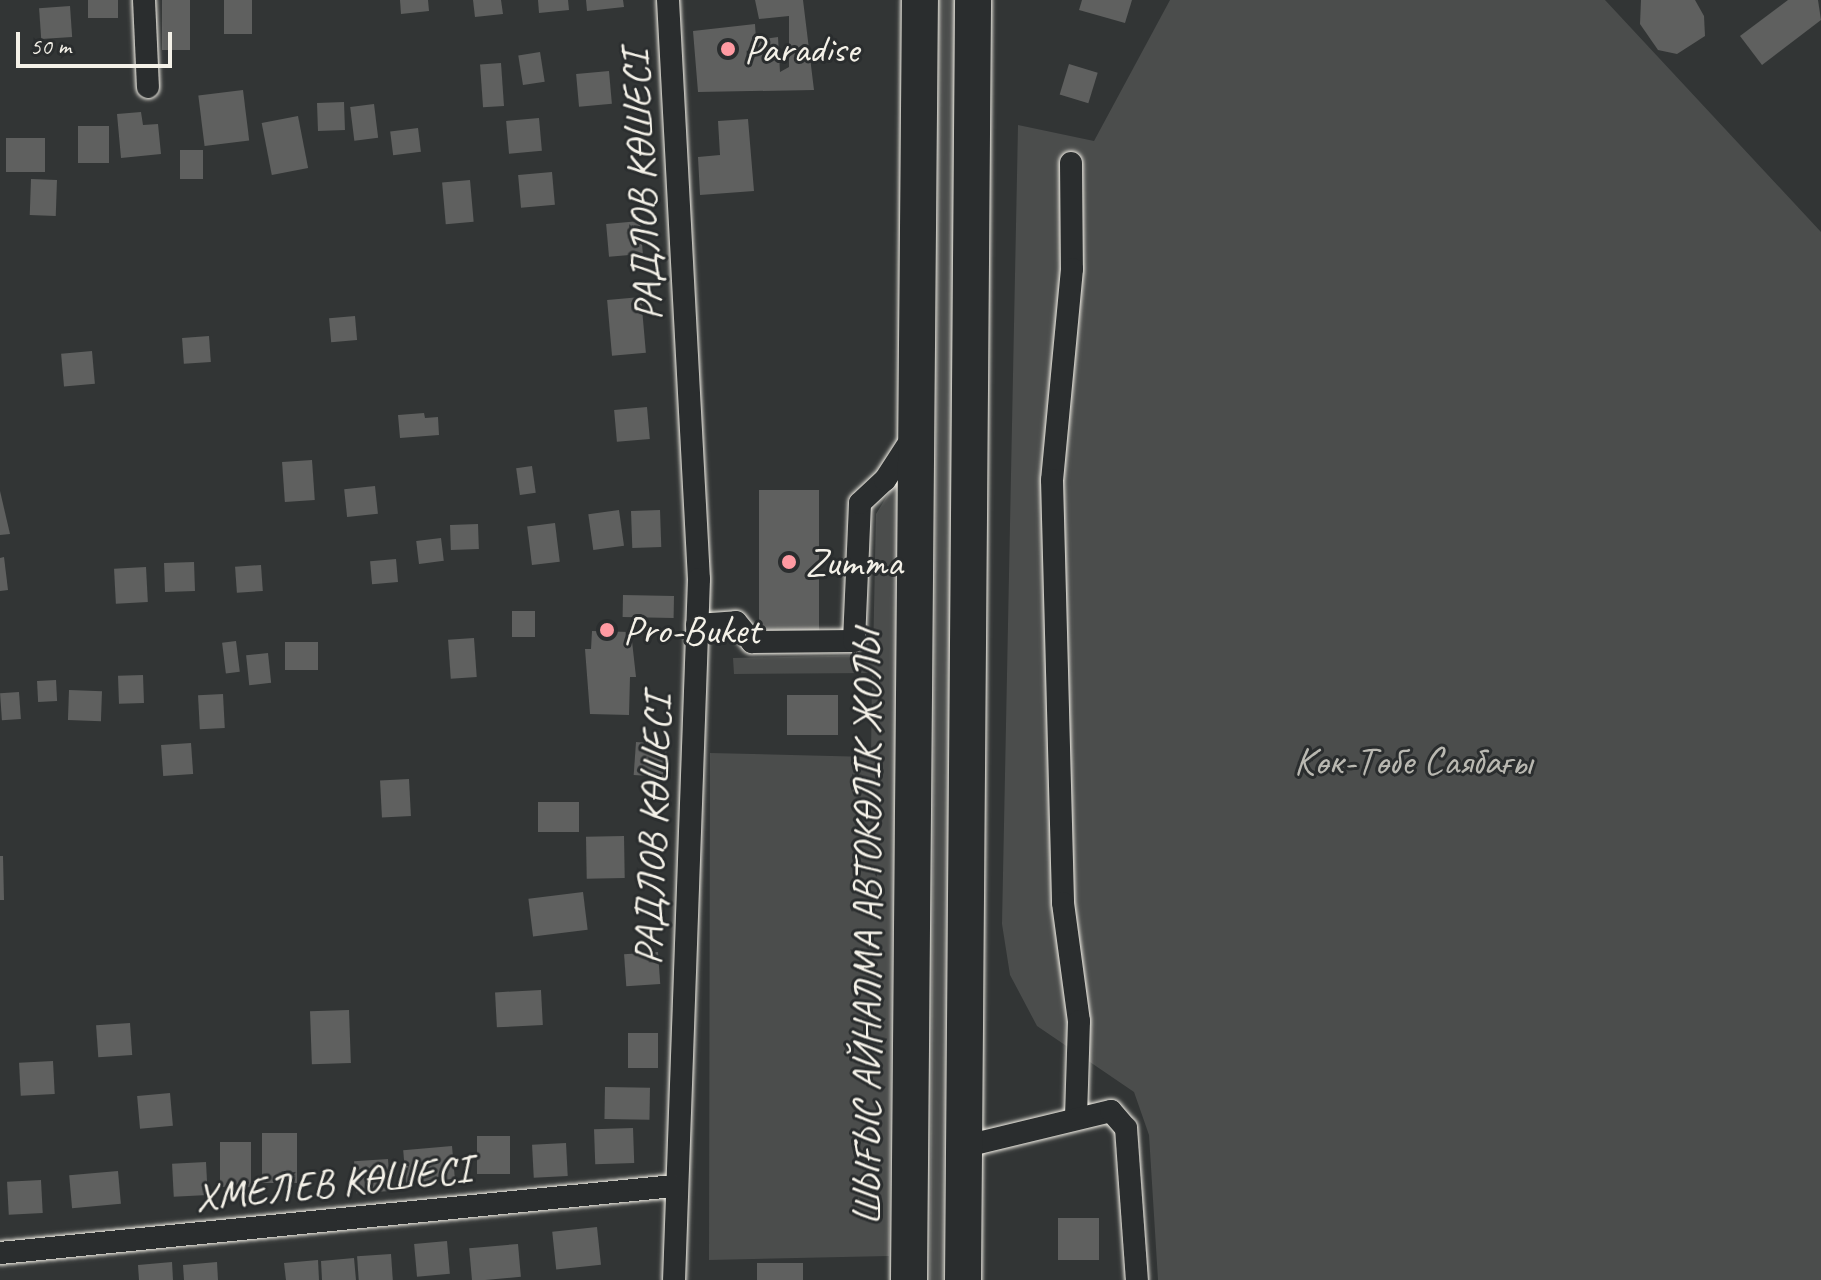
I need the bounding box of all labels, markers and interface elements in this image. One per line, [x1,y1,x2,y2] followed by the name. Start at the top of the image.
[20,16,176,66] scale bar
[744,25,859,73] place label: Paradise
[30,31,71,61] text: 50 m
[719,40,737,58] marker: Paradise
[611,50,673,322] street label: РАДЛОВ КӨШЕСІ
[805,538,902,586] place label: Zumma
[780,553,798,571] marker: Zumma
[623,606,760,654] place label: Pro-Buket
[598,621,616,639] marker: Pro-Buket
[843,631,891,1225] street label: ШЫҒЫС АЙНАЛМА АВТОКӨЛІК ЖОЛЫ
[624,694,682,966] street label: РАДЛОВ КӨШЕСІ
[1294,737,1532,785] park label: Көк-Төбе Саябағы
[193,1145,473,1221] street label: ХМЕЛЕВ КӨШЕСІ

